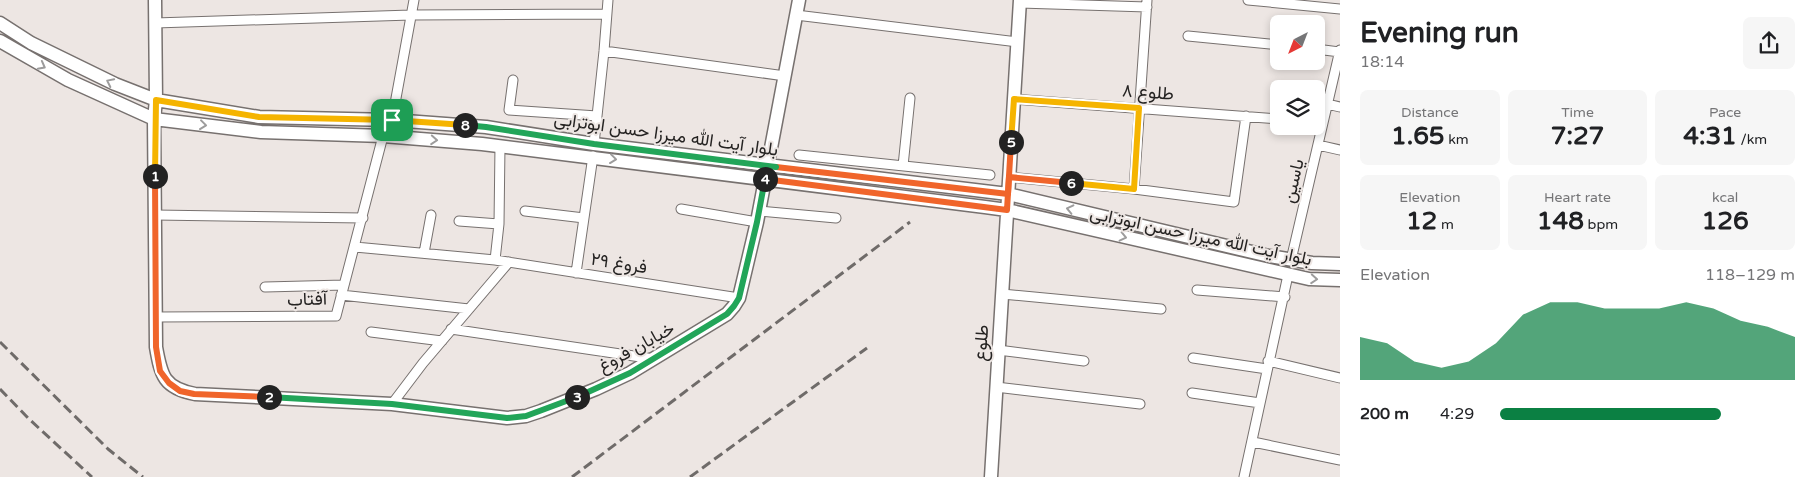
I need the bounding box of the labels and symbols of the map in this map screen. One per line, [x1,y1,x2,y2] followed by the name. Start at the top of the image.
[1270,15,1325,70] north arrow
[37,60,46,70] one-way arrow
[107,79,116,89] one-way arrow
[1121,79,1175,106] street label: طلوع ۸
[371,99,413,141] pin
[552,107,780,161] street label: بلوار آیت الله میرزا حسن ابوترابی
[452,112,478,138] pin: 8
[199,119,207,130] one-way arrow
[998,130,1024,154] pin: 5
[431,134,439,145] one-way arrow
[610,153,618,164] one-way arrow
[1277,157,1309,205] street label: یاسین
[142,164,168,188] pin: 1
[752,166,778,192] pin: 4
[1058,170,1084,196] pin: 6
[1088,202,1314,270] street label: بلوار آیت الله میرزا حسن ابوترابی
[1065,204,1074,215] one-way arrow
[1118,231,1127,242] one-way arrow
[589,248,649,279] street label: فروغ ۲۹
[1310,273,1318,284] one-way arrow
[287,287,329,311] street label: آفتاب
[594,317,679,378] street label: خیابان فروغ
[969,324,994,362] street label: طلوع
[256,384,282,410] pin: 2
[564,384,590,410] pin: 3

